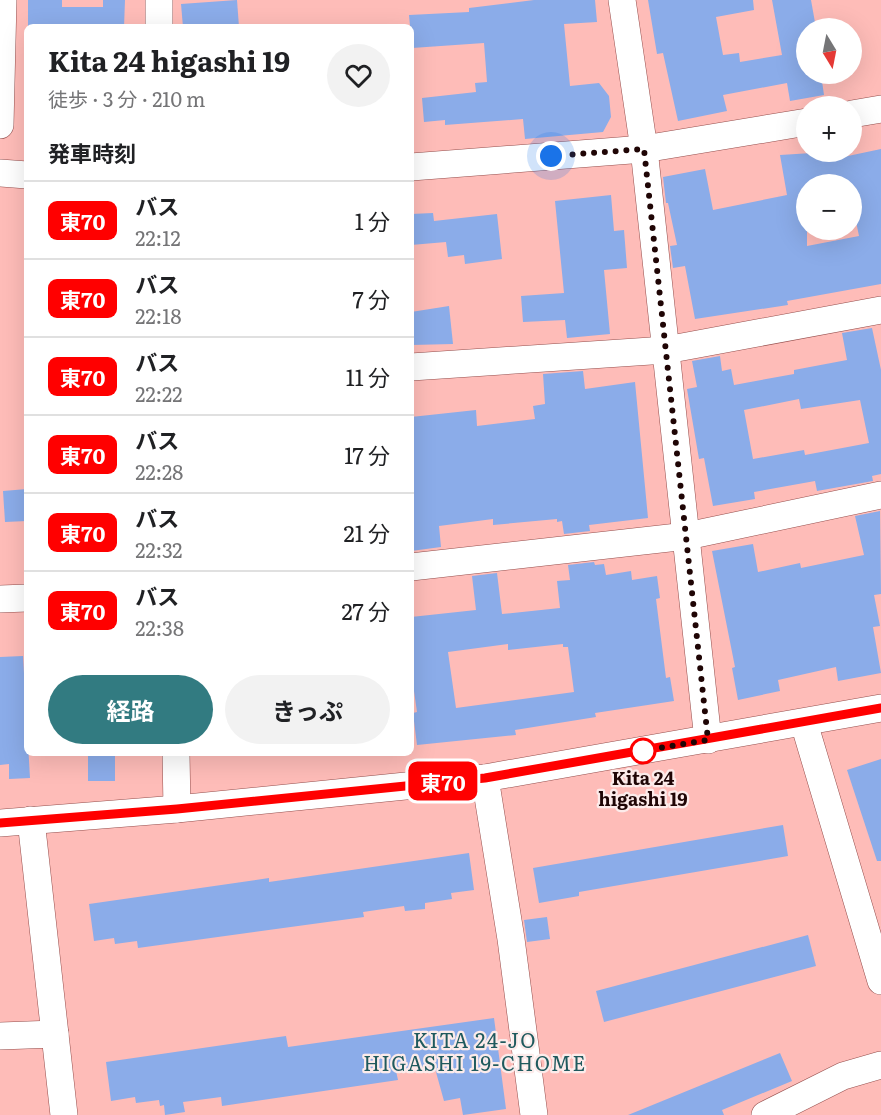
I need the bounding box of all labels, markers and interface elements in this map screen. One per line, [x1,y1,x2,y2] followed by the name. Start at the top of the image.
[796,18,862,84] north arrow
[796,18,862,240] map controls
[48,39,290,81] text: Kita 24 higashi 19
[327,44,390,107] button: heart
[48,83,205,113] text: 徒歩 · 3 分 · 210 m
[796,96,862,162] button: +
[48,136,136,169] text: 発車時刻
[536,141,566,171] your location
[796,174,862,240] button: −
[135,189,179,222] text: バス
[355,204,390,237] text: 1 分
[60,205,105,236] text: 東70
[135,222,181,252] text: 22:12
[135,267,179,300] text: バス
[352,282,390,315] text: 7 分
[60,283,105,314] text: 東70
[135,300,181,330] text: 22:18
[135,345,179,378] text: バス
[346,360,390,393] text: 11 分
[60,361,105,392] text: 東70
[135,378,182,408] text: 22:22
[135,423,179,456] text: バス
[344,438,390,471] text: 17 分
[60,439,105,470] text: 東70
[135,456,183,486] text: 22:28
[135,501,179,534] text: バス
[343,516,390,549] text: 21 分
[60,517,105,548] text: 東70
[135,534,182,564] text: 22:32
[135,579,179,612] text: バス
[342,594,390,627] text: 27 分
[60,595,105,626] text: 東70
[135,612,184,642] text: 22:38
[48,675,213,744] button: 経路
[225,675,390,744] button: きっぷ
[630,738,656,764] marker: Kita 24 higashi 19
[408,762,478,800] line badge: 東70
[598,764,688,812] place label: Kita 24 higashi 19
[420,766,466,797] text: 東70
[363,1024,587,1077] district label: KITA 24-JO HIGASHI 19-CHOME

